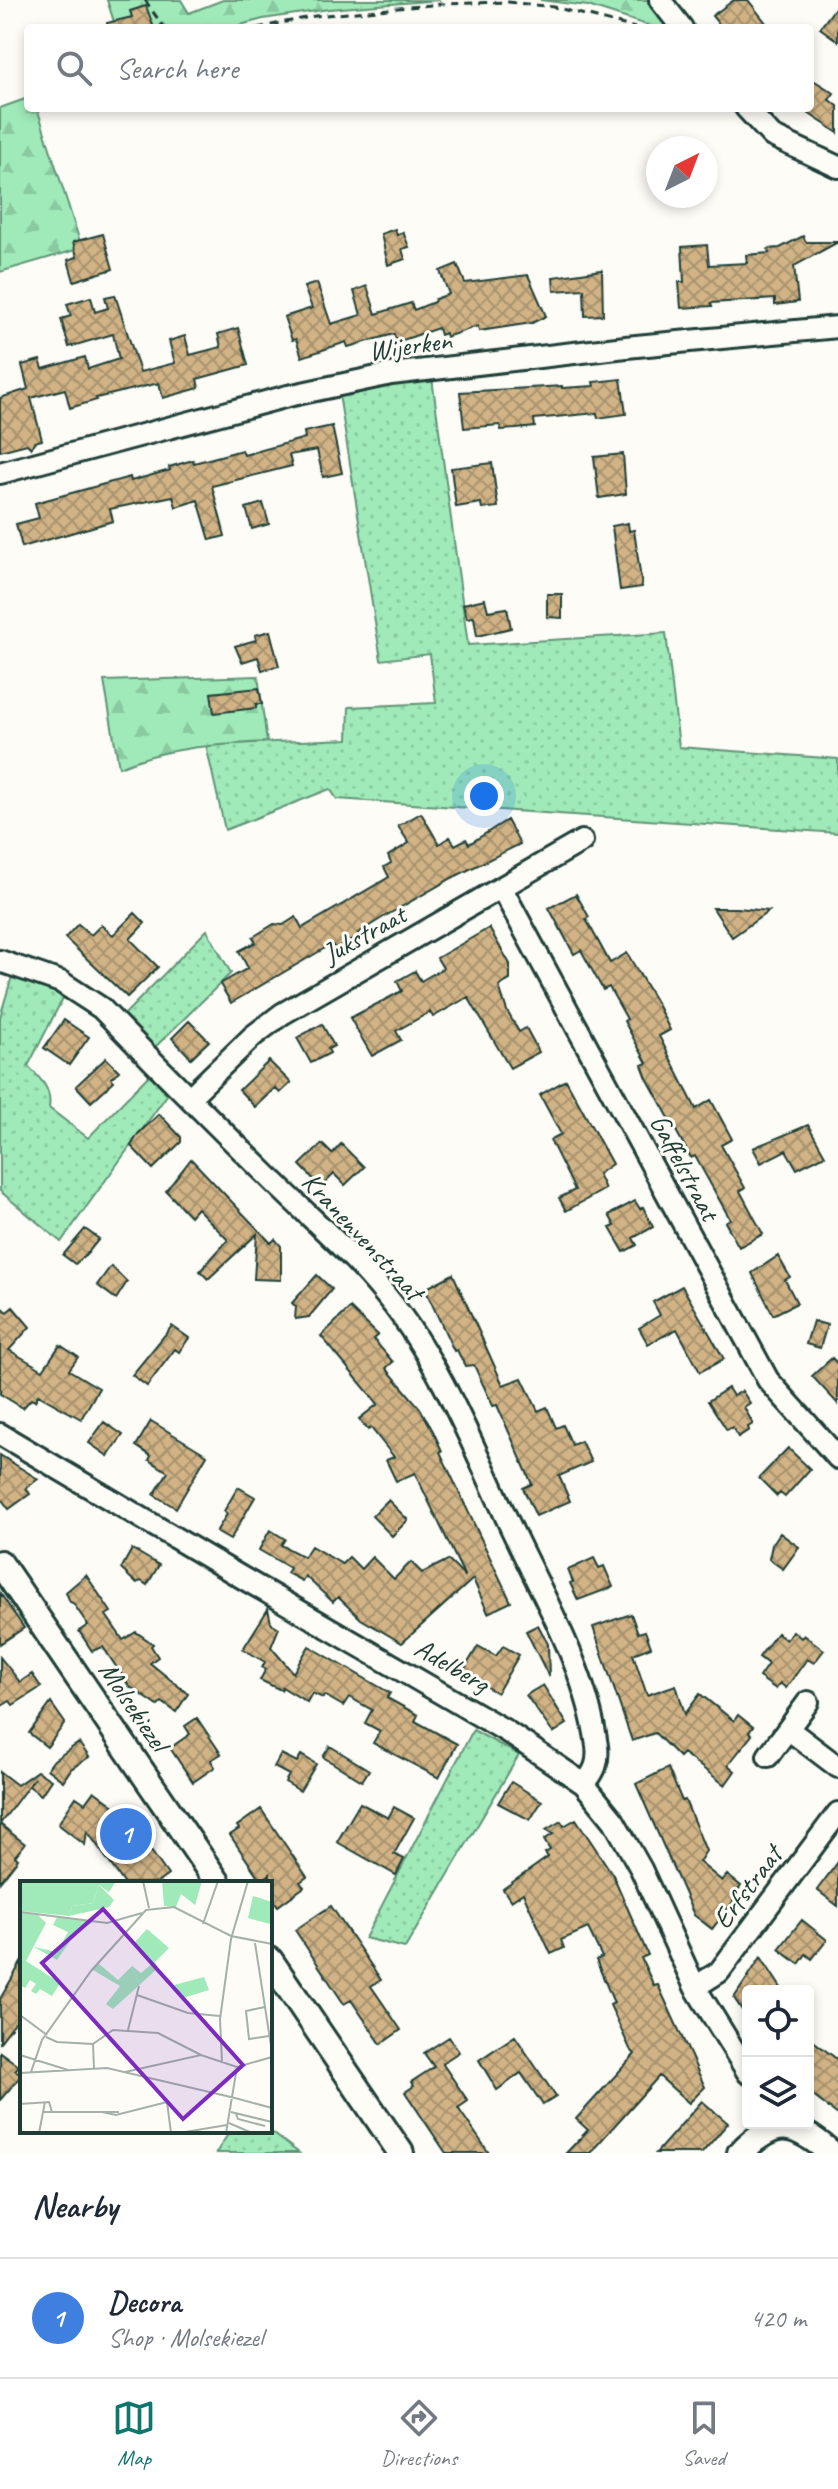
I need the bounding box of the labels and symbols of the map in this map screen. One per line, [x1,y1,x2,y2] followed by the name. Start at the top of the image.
[646,136,718,208] north arrow
[366,322,455,368] street label: Wijerken
[464,776,504,816] your location
[315,896,414,972] street label: Jukstraat
[642,1108,729,1229] street label: Gaffelstraat
[295,1164,434,1310] street label: Kranenvenstraat
[409,1630,497,1701] street label: Adelberg
[91,1654,180,1762] street label: Molsekiezel
[100,1804,152,1864] pin: 1
[705,1836,792,1935] street label: Erfstraat
[20,1881,272,2133] inset map

